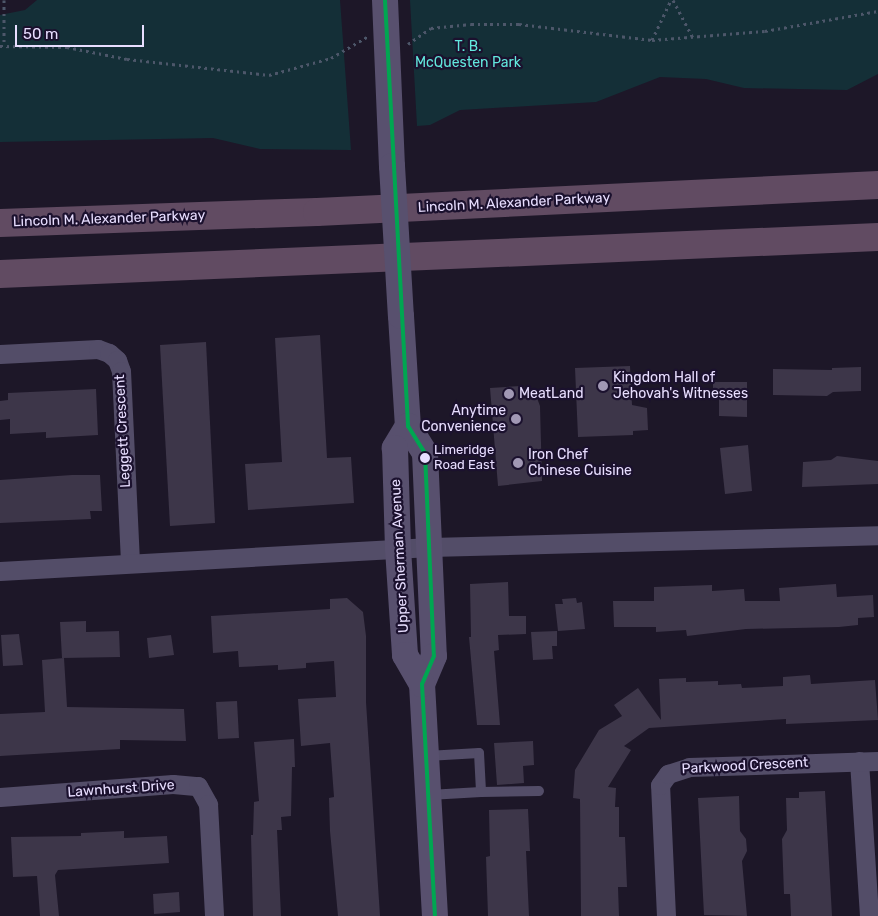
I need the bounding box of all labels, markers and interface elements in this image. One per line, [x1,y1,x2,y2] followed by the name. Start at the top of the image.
[18,15,146,47] scale bar
[23,25,58,43] text: 50 m
[415,39,521,72] park label: T. B. McQuesten Park
[417,190,611,216] street label: Lincoln M. Alexander Parkway
[12,207,206,231] street label: Lincoln M. Alexander Parkway
[613,370,748,402] place label: Kingdom Hall of Jehovah's Witnesses
[112,374,134,488] street label: Leggett Crescent
[597,380,609,392] marker: Kingdom Hall of Jehovah's Witnesses
[519,386,584,402] place label: MeatLand
[503,388,515,400] marker: MeatLand
[421,403,506,436] place label: Anytime Convenience
[510,413,522,425] marker: Anytime Convenience
[434,443,495,474] place label: Limeridge Road East
[528,447,632,480] place label: Iron Chef Chinese Cuisine
[420,453,430,463] marker: Limeridge Road East
[512,457,524,469] marker: Iron Chef Chinese Cuisine
[388,478,412,634] street label: Upper Sherman Avenue
[681,754,809,778] street label: Parkwood Crescent
[67,777,175,801] street label: Lawnhurst Drive

